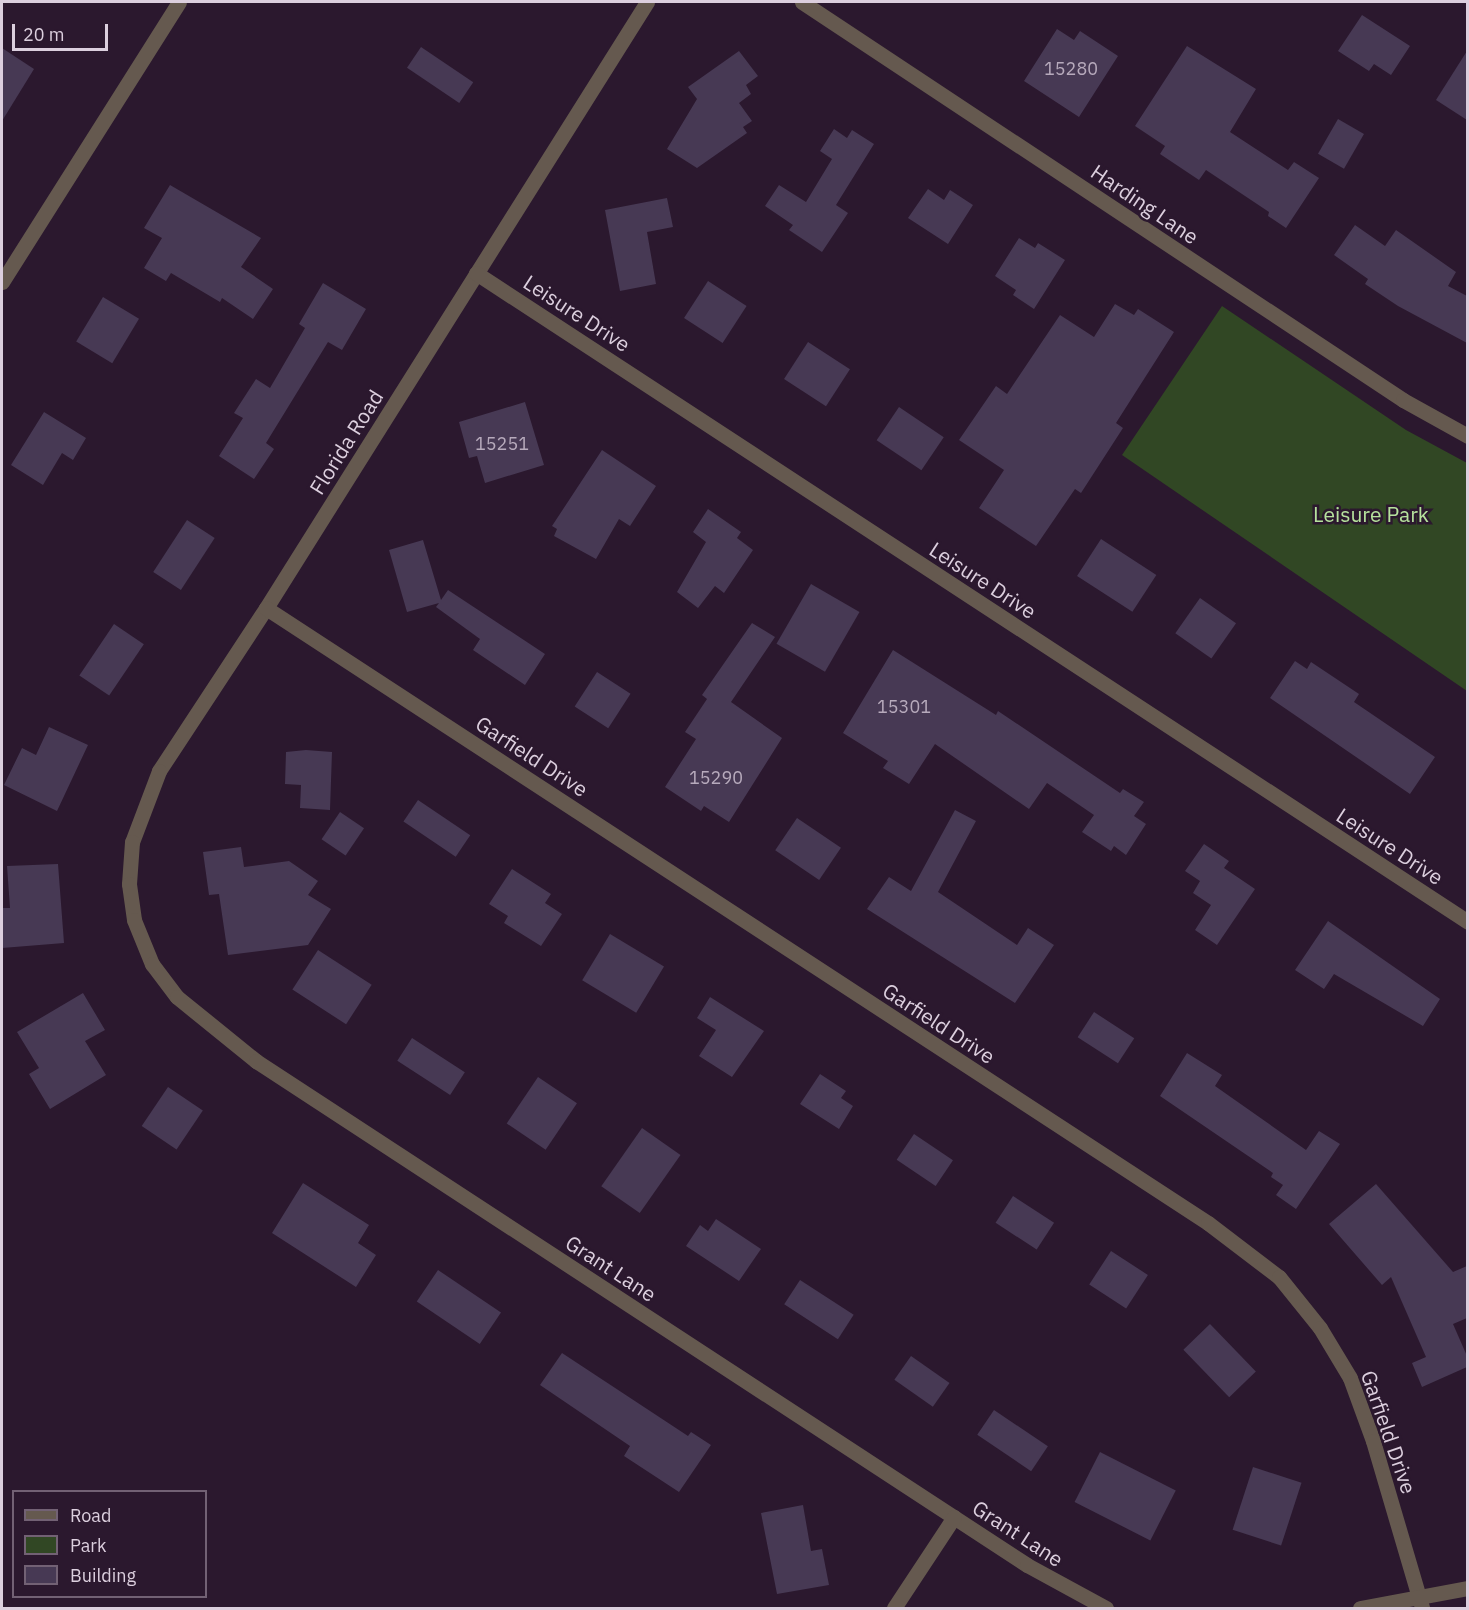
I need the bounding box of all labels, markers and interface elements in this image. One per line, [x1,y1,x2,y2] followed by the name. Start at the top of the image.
[15,12,111,50] scale bar
[23,23,65,46] text: 20 m
[1044,58,1098,80] house number: 15280
[1086,159,1204,249] street label: Harding Lane
[519,269,635,357] street label: Leisure Drive
[304,385,388,499] street label: Florida Road
[475,433,529,455] house number: 15251
[1313,501,1429,527] park label: Leisure Park
[925,536,1041,624] street label: Leisure Drive
[877,696,931,718] house number: 15301
[471,710,593,802] street label: Garfield Drive
[689,767,743,789] house number: 15290
[1332,802,1448,890] street label: Leisure Drive
[878,977,1000,1069] street label: Garfield Drive
[561,1229,661,1307] street label: Grant Lane
[1356,1367,1422,1497] street label: Garfield Drive
[12,1490,207,1598] legend
[968,1494,1068,1572] street label: Grant Lane
[70,1504,111,1527] text: Road
[70,1534,106,1557] text: Park
[70,1564,136,1587] text: Building

